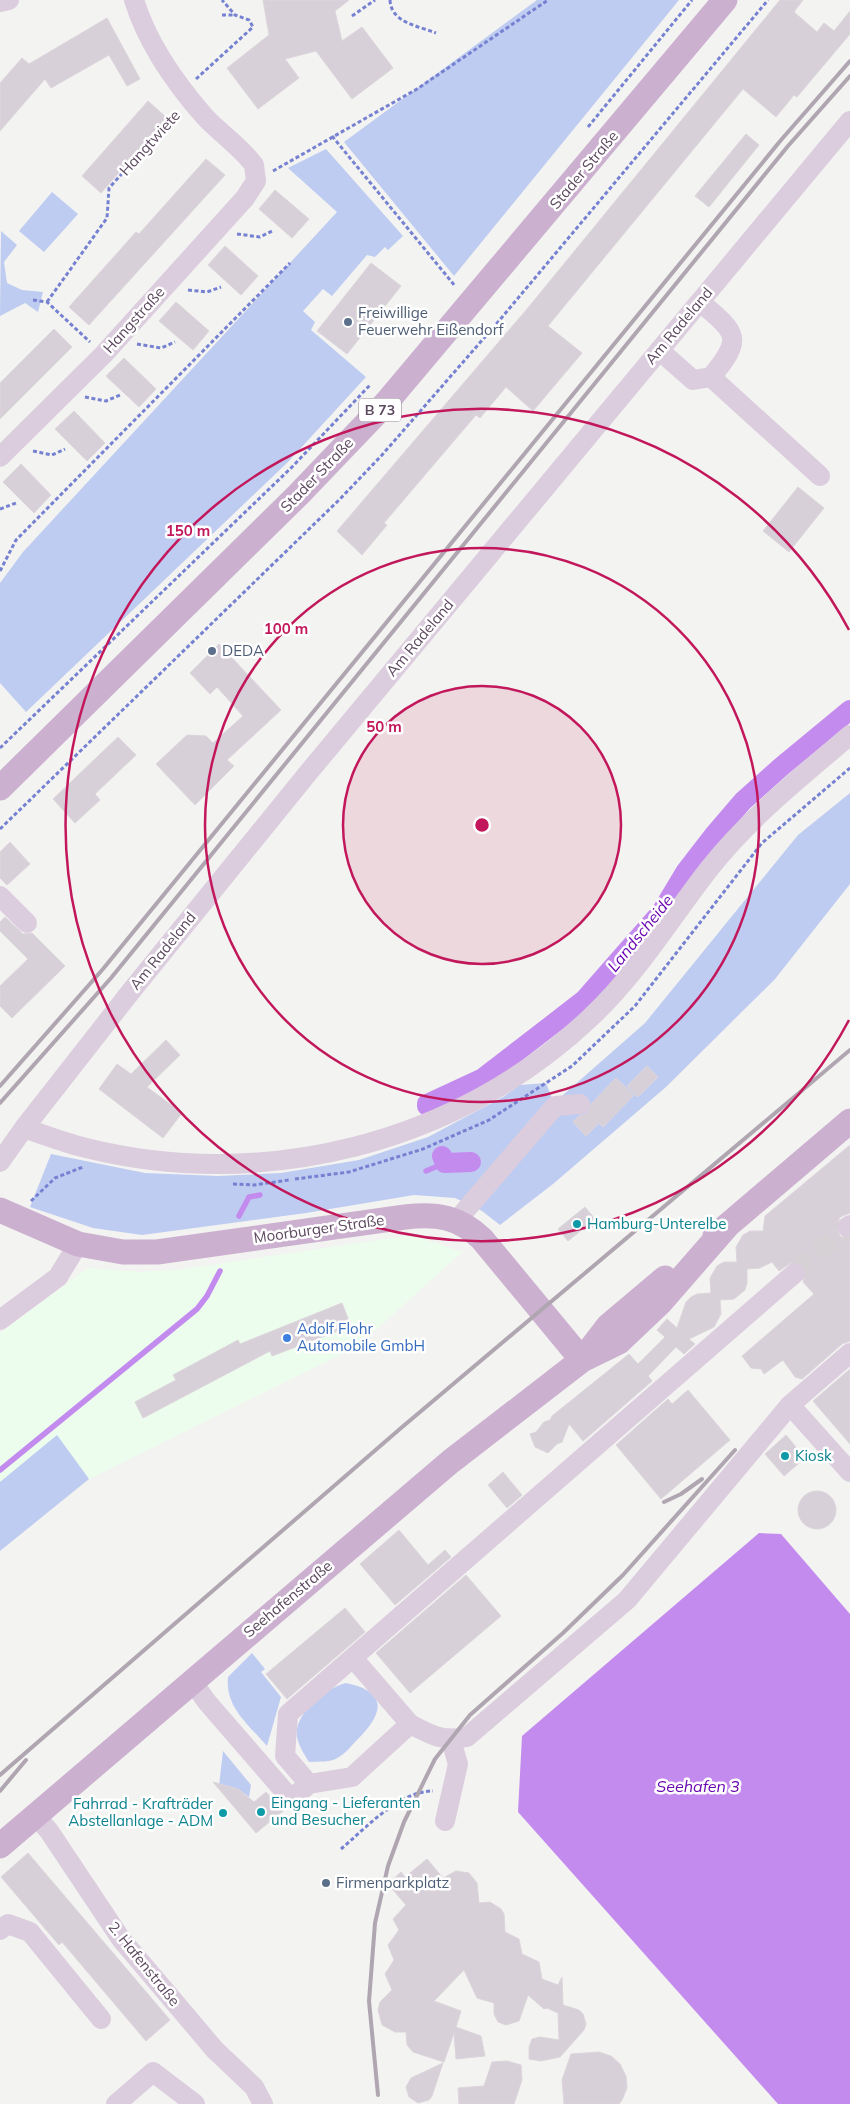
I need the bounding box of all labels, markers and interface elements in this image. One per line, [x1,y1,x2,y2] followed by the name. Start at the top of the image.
[115,106,184,179] street label: Hangtwiete
[545,127,622,213] street label: Stader Straße
[99,282,168,357] street label: Hangstraße
[641,283,716,368] street label: Am Radeland
[358,303,505,339] place label: Freiwillige Feuerwehr Eißendorf
[342,316,354,328] marker: Freiwillige Feuerwehr Eißendorf
[359,398,401,422] road number: B 73
[276,433,357,516] street label: Stader Straße
[166,521,210,540] text: 150 m
[382,595,457,680] street label: Am Radeland
[264,619,308,638] text: 100 m
[222,641,264,660] place label: DEDA
[206,645,218,657] marker: DEDA
[366,717,402,736] text: 50 m
[473,816,491,834] centre of rings
[603,890,677,976] water label: Landscheide
[125,908,200,994] street label: Am Radeland
[252,1210,385,1247] street label: Moorburger Straße
[587,1214,726,1233] place label: Hamburg-Unterelbe
[571,1218,583,1230] marker: Hamburg-Unterelbe
[297,1319,425,1355] place label: Adolf Flohr Automobile GmbH
[281,1332,293,1344] marker: Adolf Flohr Automobile GmbH
[795,1446,832,1465] place label: Kiosk
[779,1450,791,1462] marker: Kiosk
[239,1556,336,1641] street label: Seehafenstraße
[656,1776,740,1796] water label: Seehafen 3
[271,1793,421,1829] place label: Eingang - Lieferanten und Besucher
[68,1794,214,1830] place label: Fahrrad - Krafträder Abstellanlage - ADM
[255,1806,267,1818] marker: Eingang - Lieferanten und Besucher
[217,1807,229,1819] marker: Fahrrad - Krafträder Abstellanlage - ADM
[336,1873,450,1892] place label: Firmenparkplatz
[320,1877,332,1889] marker: Firmenparkplatz
[105,1918,184,2010] street label: 2. Hafenstraße

